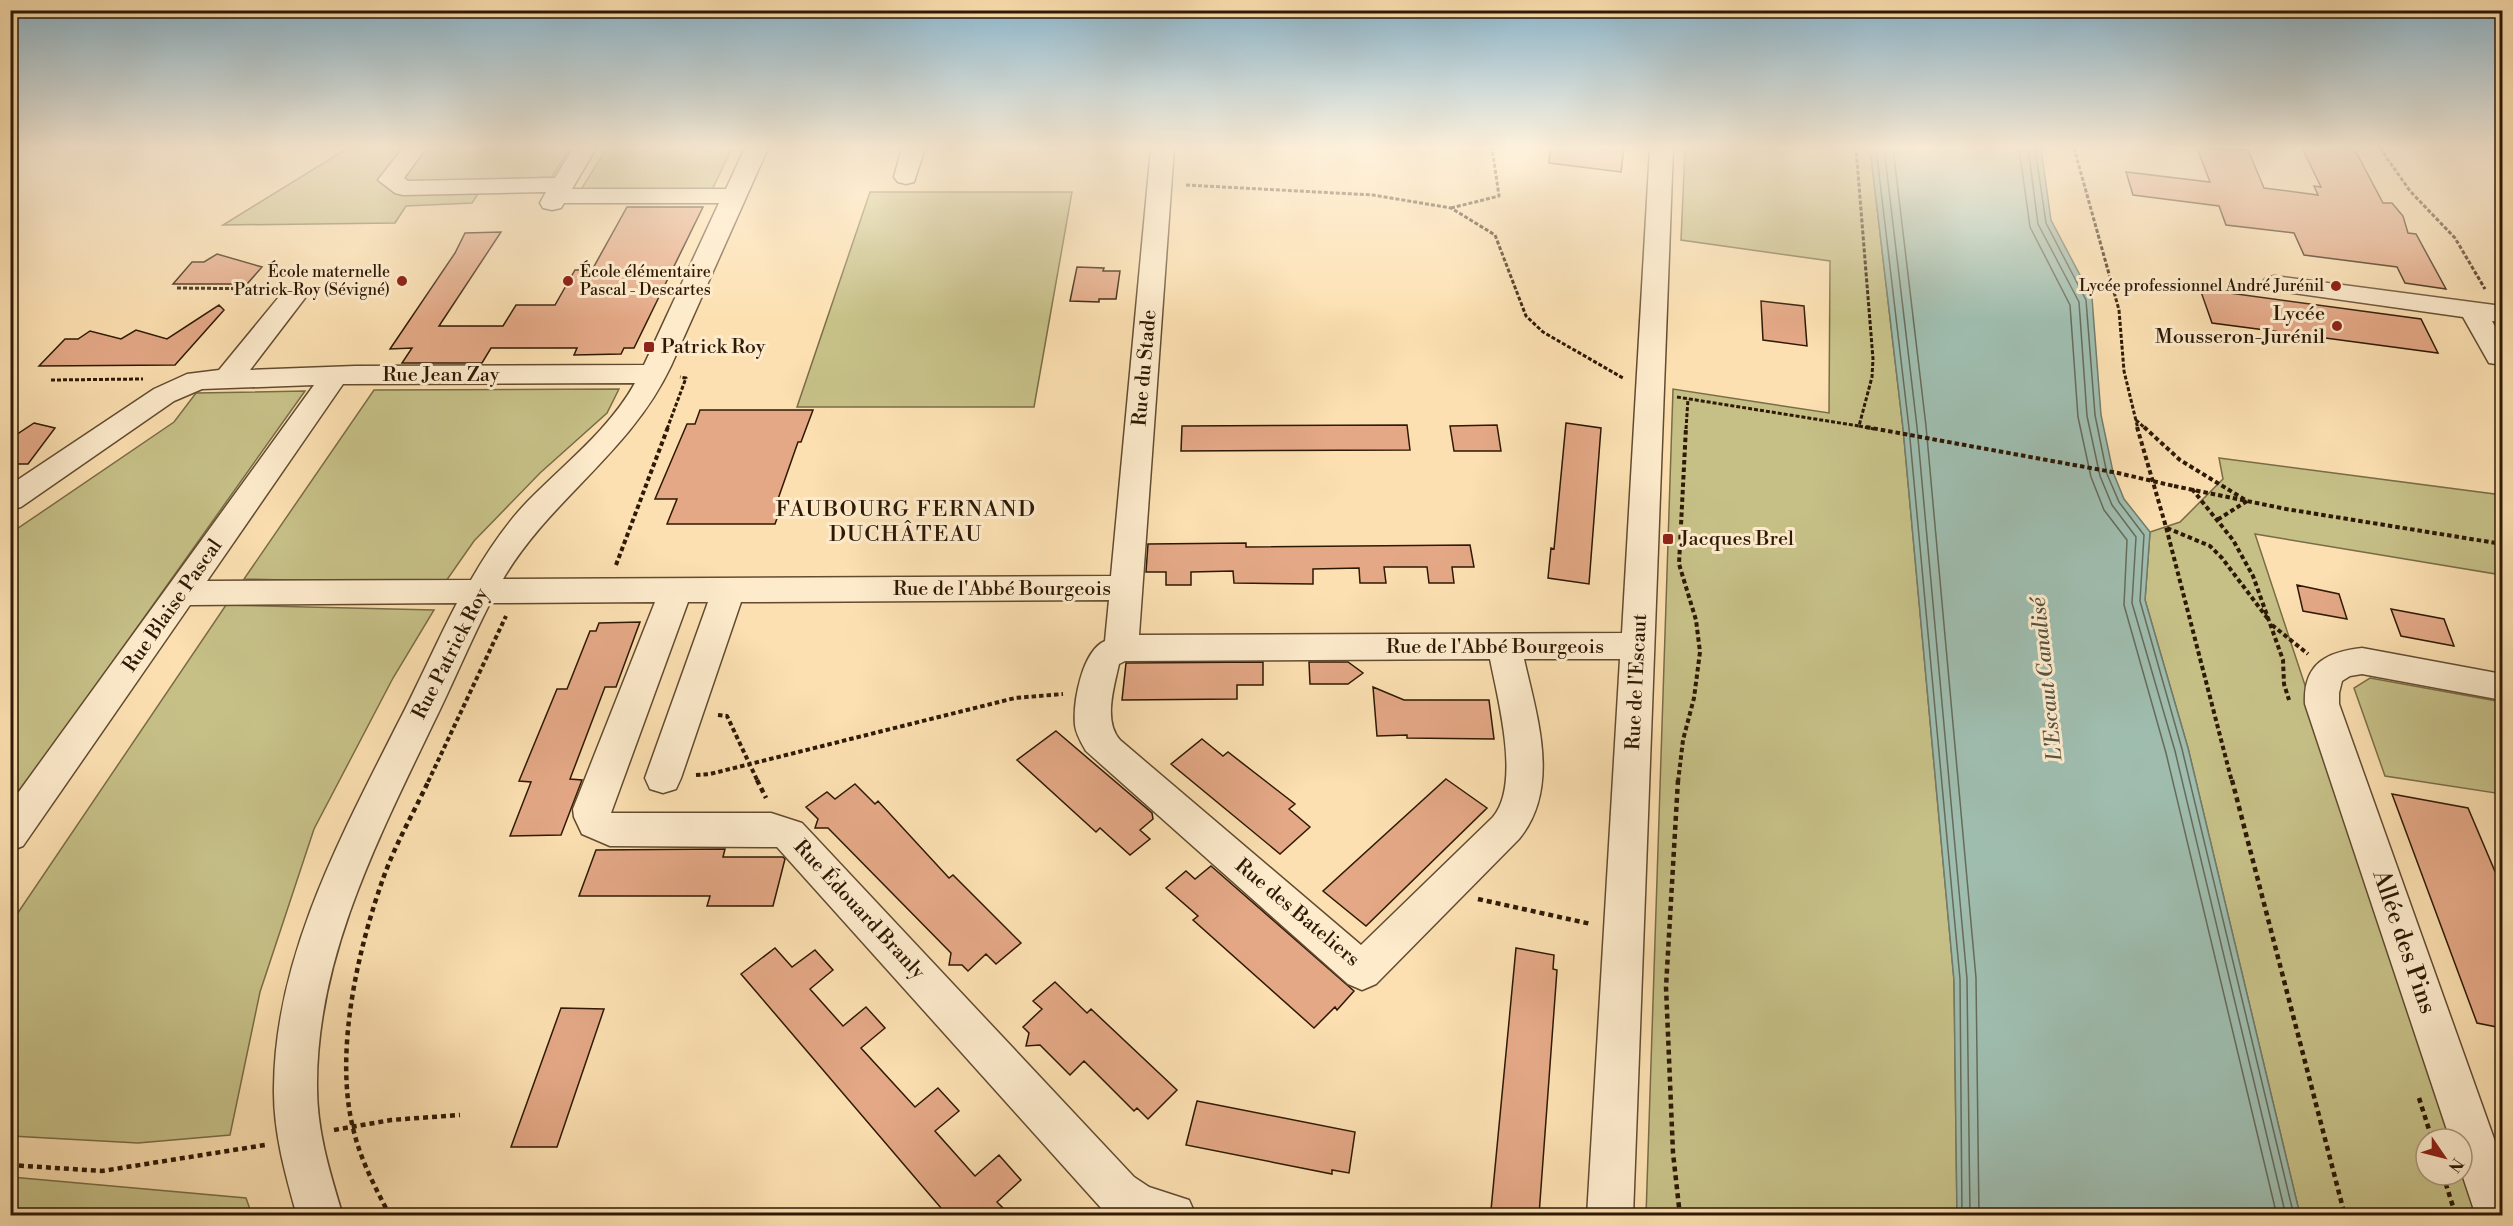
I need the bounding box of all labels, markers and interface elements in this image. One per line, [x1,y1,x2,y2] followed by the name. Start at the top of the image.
[234,260,390,300] place label: École maternelle Patrick-Roy (Sévigné)
[580,260,711,300] place label: École élémentaire Pascal - Descartes
[395,274,409,288] marker: École maternelle Patrick-Roy (Sévigné)
[561,274,575,288] marker: École élémentaire Pascal - Descartes
[2079,276,2324,296] place label: Lycée professionnel André Jurénil
[2329,279,2343,293] marker: Lycée professionnel André Jurénil
[2155,302,2325,350] place label: Lycée Mousseron-Jurénil
[1127,309,1163,427] street label: Rue du Stade
[2330,319,2344,333] marker: Lycée Mousseron-Jurénil
[661,335,766,360] place label: Patrick Roy
[642,340,656,354] marker: Patrick Roy
[383,363,500,388] street label: Rue Jean Zay
[776,496,1037,548] district label: FAUBOURG FERNAND DUCHÂTEAU
[1679,527,1794,552] place label: Jacques Brel
[1661,532,1675,546] marker: Jacques Brel
[118,535,228,677] street label: Rue Blaise Pascal
[893,577,1111,602] street label: Rue de l'Abbé Bourgeois
[407,584,495,724] street label: Rue Patrick Roy
[2025,595,2069,763] water label: L'Escaut Canalisé
[1621,613,1653,751] street label: Rue de l'Escaut
[1386,635,1604,660] street label: Rue de l'Abbé Bourgeois
[788,834,931,985] street label: Rue Édouard Branly
[1230,854,1364,972] street label: Rue des Bateliers
[2365,865,2443,1018] street label: Allée des Pins
[2414,1127,2474,1187] north arrow
[2443,1154,2467,1176] text: N

